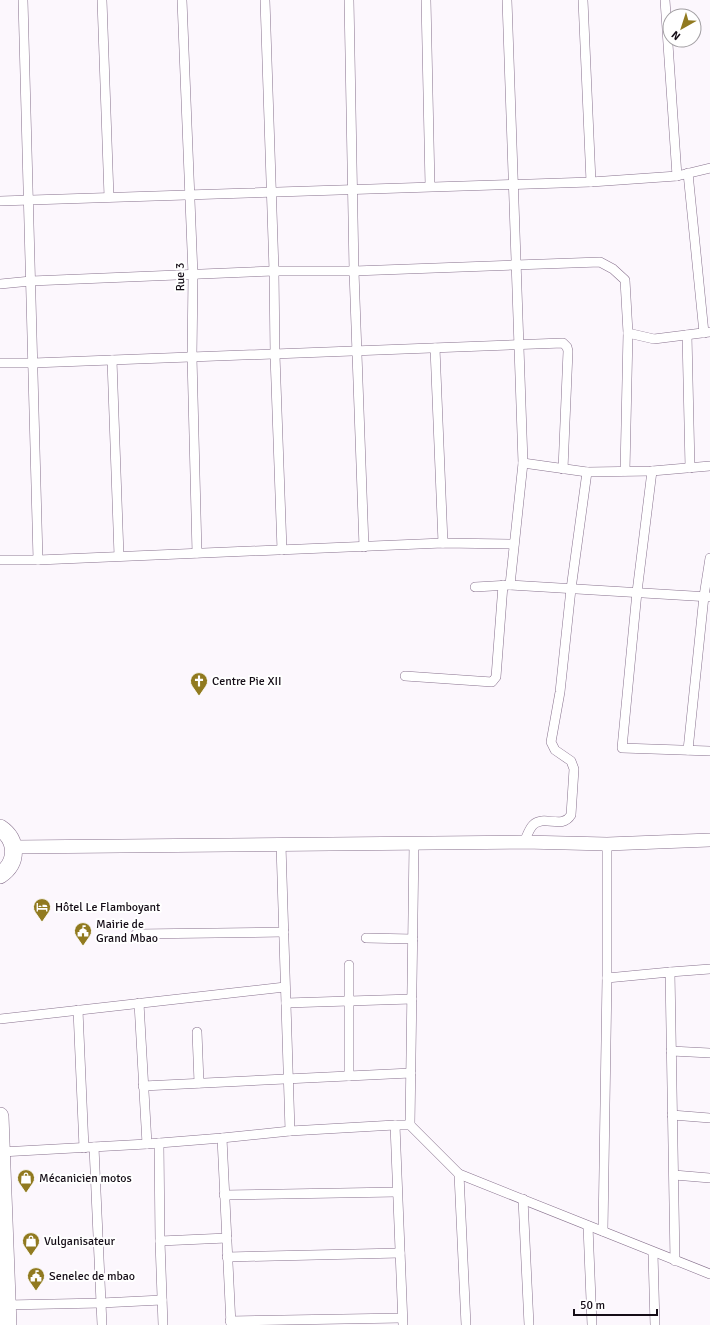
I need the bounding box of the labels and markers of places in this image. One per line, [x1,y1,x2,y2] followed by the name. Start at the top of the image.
[189,671,209,696] church icon: Centre Pie XII
[212,674,282,689] place label: Centre Pie XII
[32,897,52,922] hotel icon: Hôtel Le Flamboyant
[55,900,160,915] place label: Hôtel Le Flamboyant
[96,917,158,946] place label: Mairie de Grand Mbao
[73,921,93,946] public building icon: Mairie de Grand Mbao
[16,1168,36,1193] shop icon: Mécanicien motos
[39,1171,132,1186] place label: Mécanicien motos
[21,1231,41,1256] shop icon: Vulganisateur
[44,1234,116,1249] place label: Vulganisateur
[26,1266,46,1291] public building icon: Senelec de mbao
[49,1269,135,1284] place label: Senelec de mbao

